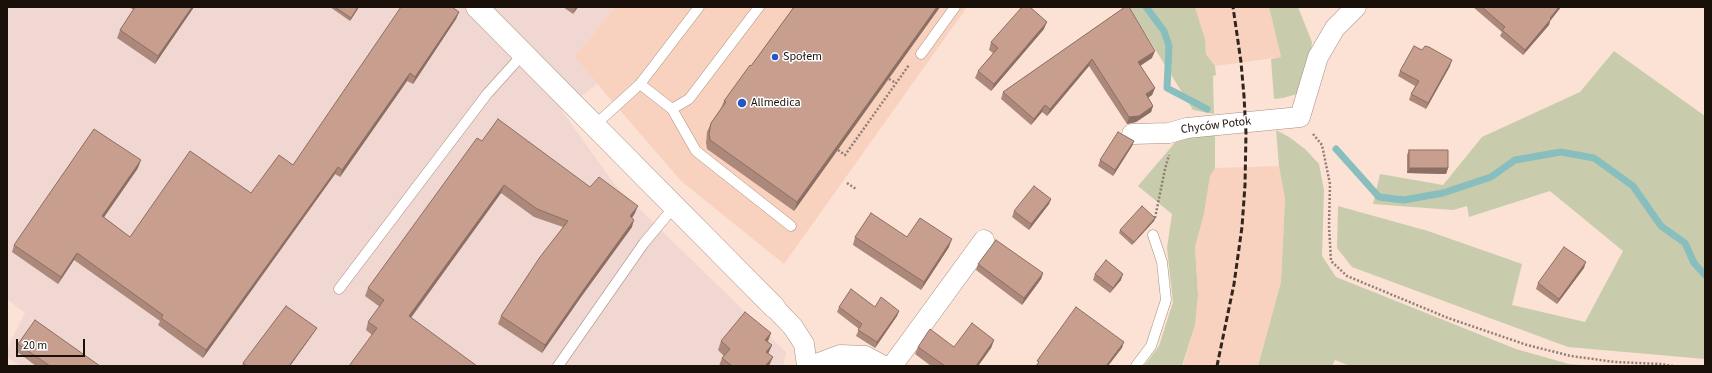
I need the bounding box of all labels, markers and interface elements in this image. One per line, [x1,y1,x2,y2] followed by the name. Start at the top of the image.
[783,50,822,64] place label: Społem
[770,52,780,62] marker: Społem
[751,96,801,110] place label: Allmedica
[736,97,748,109] marker: Allmedica
[1180,115,1252,137] street label: Chyców Potok
[18,331,87,357] scale bar
[23,337,47,354] text: 20 m

